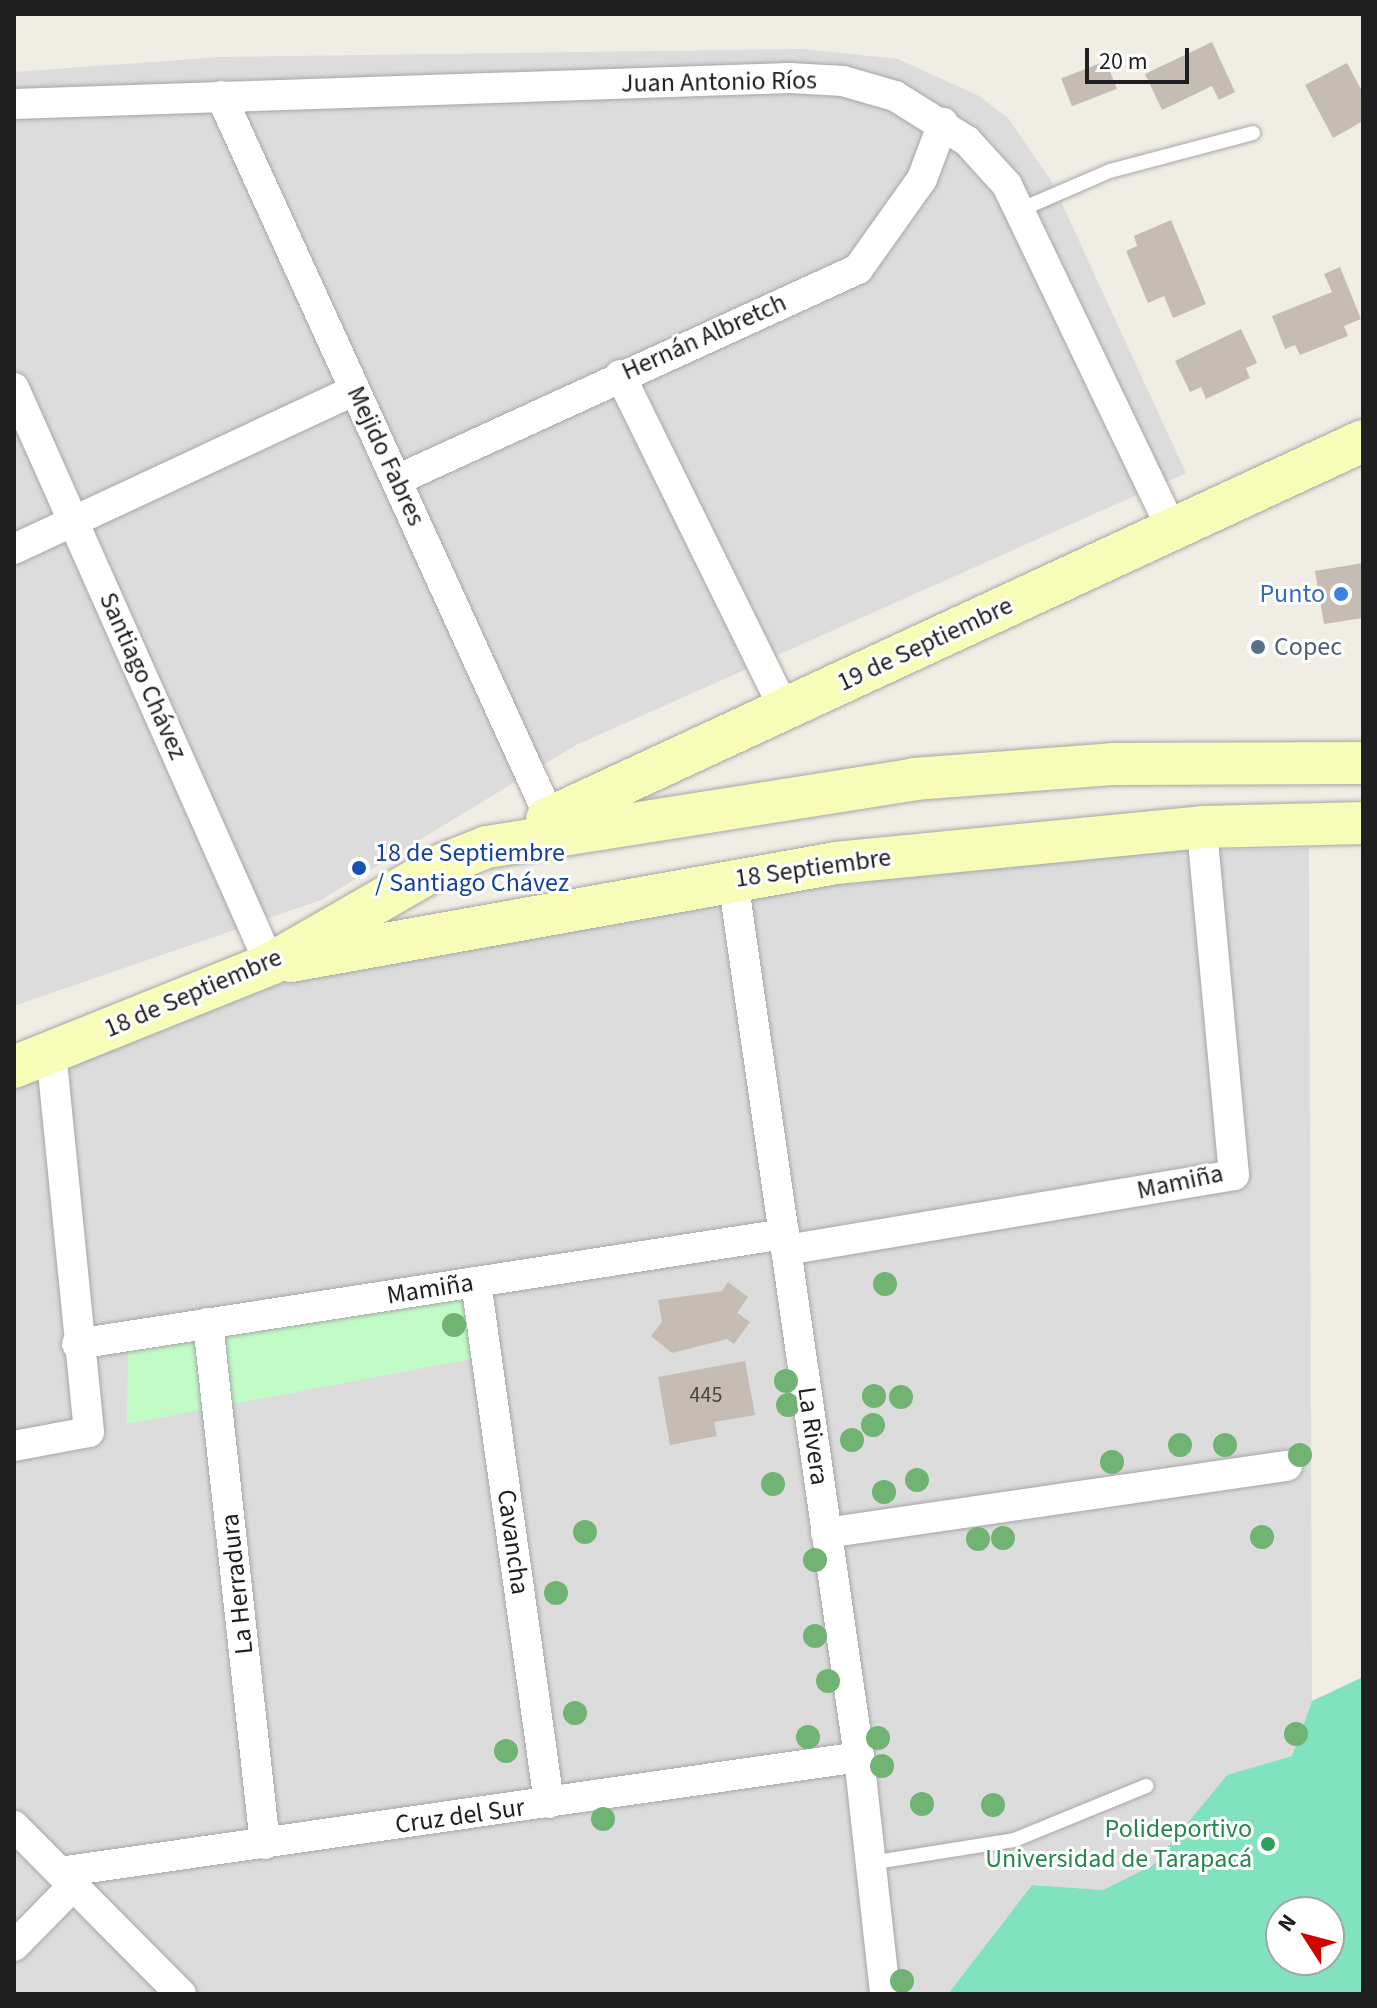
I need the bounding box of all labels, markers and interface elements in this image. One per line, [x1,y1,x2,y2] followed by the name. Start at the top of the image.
[1089,32,1193,82] scale bar
[1099,44,1148,79] text: 20 m
[621,65,817,99] street label: Juan Antonio Ríos
[617,287,791,387] street label: Hernán Albretch
[340,381,432,531] street label: Mejido Fabres
[1259,578,1325,610] place label: Punto
[1332,585,1350,603] marker: Punto
[92,588,194,764] street label: Santiago Chávez
[832,590,1018,698] street label: 19 de Septiembre
[1274,631,1342,663] place label: Copec
[1249,638,1267,656] marker: Copec
[375,837,569,898] place label: 18 de Septiembre / Santiago Chávez
[733,842,893,894] street label: 18 Septiembre
[350,859,368,877] marker: 18 de Septiembre / Santiago Chávez
[99,942,287,1044] street label: 18 de Septiembre
[1134,1158,1226,1206] street label: Mamiña
[384,1267,476,1311] street label: Mamiña
[690,1383,722,1409] house number: 445
[791,1385,835,1487] street label: La Rivera
[490,1487,536,1597] street label: Cavancha
[214,1512,260,1656] street label: La Herradura
[393,1791,527,1841] street label: Cruz del Sur
[985,1813,1252,1874] place label: Polideportivo Universidad de Tarapacá
[1259,1835,1277,1853] marker: Polideportivo Universidad de Tarapacá
[1265,1896,1345,1976] north arrow
[1270,1908,1304,1938] text: N

